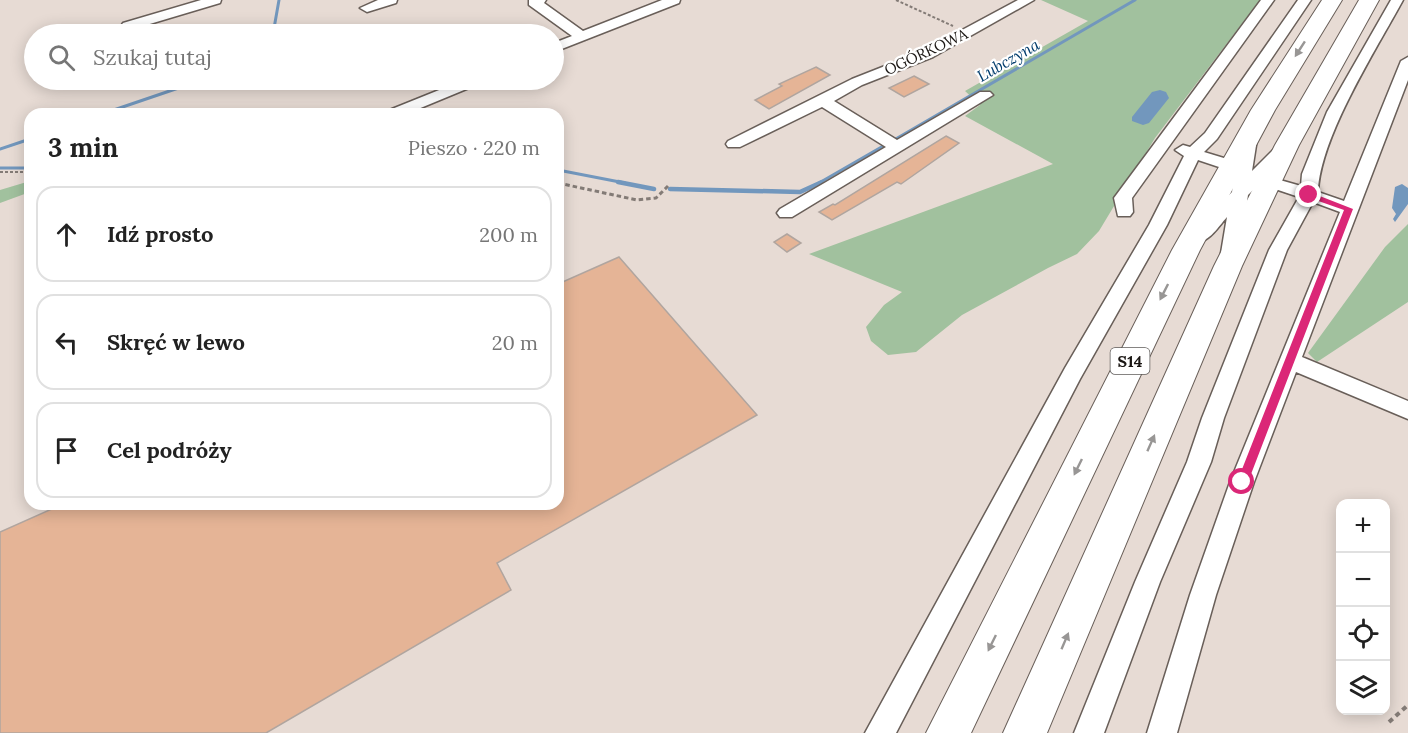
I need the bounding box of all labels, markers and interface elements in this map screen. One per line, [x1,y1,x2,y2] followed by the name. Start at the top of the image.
[24,24,564,90] search box
[881,24,971,79] street label: OGÓRKOWA
[973,34,1043,86] water label: Lubczyna
[45,41,78,74] icon: search
[1295,41,1306,57] one-way arrow
[93,43,212,71] text: Szukaj tutaj
[48,131,118,164] text: 3 min
[408,135,540,160] text: Pieszo · 220 m
[1295,181,1321,207] route end
[50,218,83,251] icon: ahead
[107,220,213,248] text: Idź prosto
[479,222,538,247] text: 200 m
[1159,284,1169,301] one-way arrow
[50,326,83,359] icon: left
[107,328,245,356] text: Skręć w lewo
[492,330,538,355] text: 20 m
[1110,348,1150,374] road number: S14
[50,434,83,467] icon: arrive
[1146,434,1155,451] one-way arrow
[107,436,232,464] text: Cel podróży
[1073,459,1082,476] one-way arrow
[1228,468,1254,494] route start
[1336,499,1390,715] map controls
[1336,499,1390,553] button: +
[1336,553,1390,607] button: −
[1336,607,1390,661] button: locate
[1060,632,1069,649] one-way arrow
[988,634,997,651] one-way arrow
[1336,661,1390,715] button: layers

